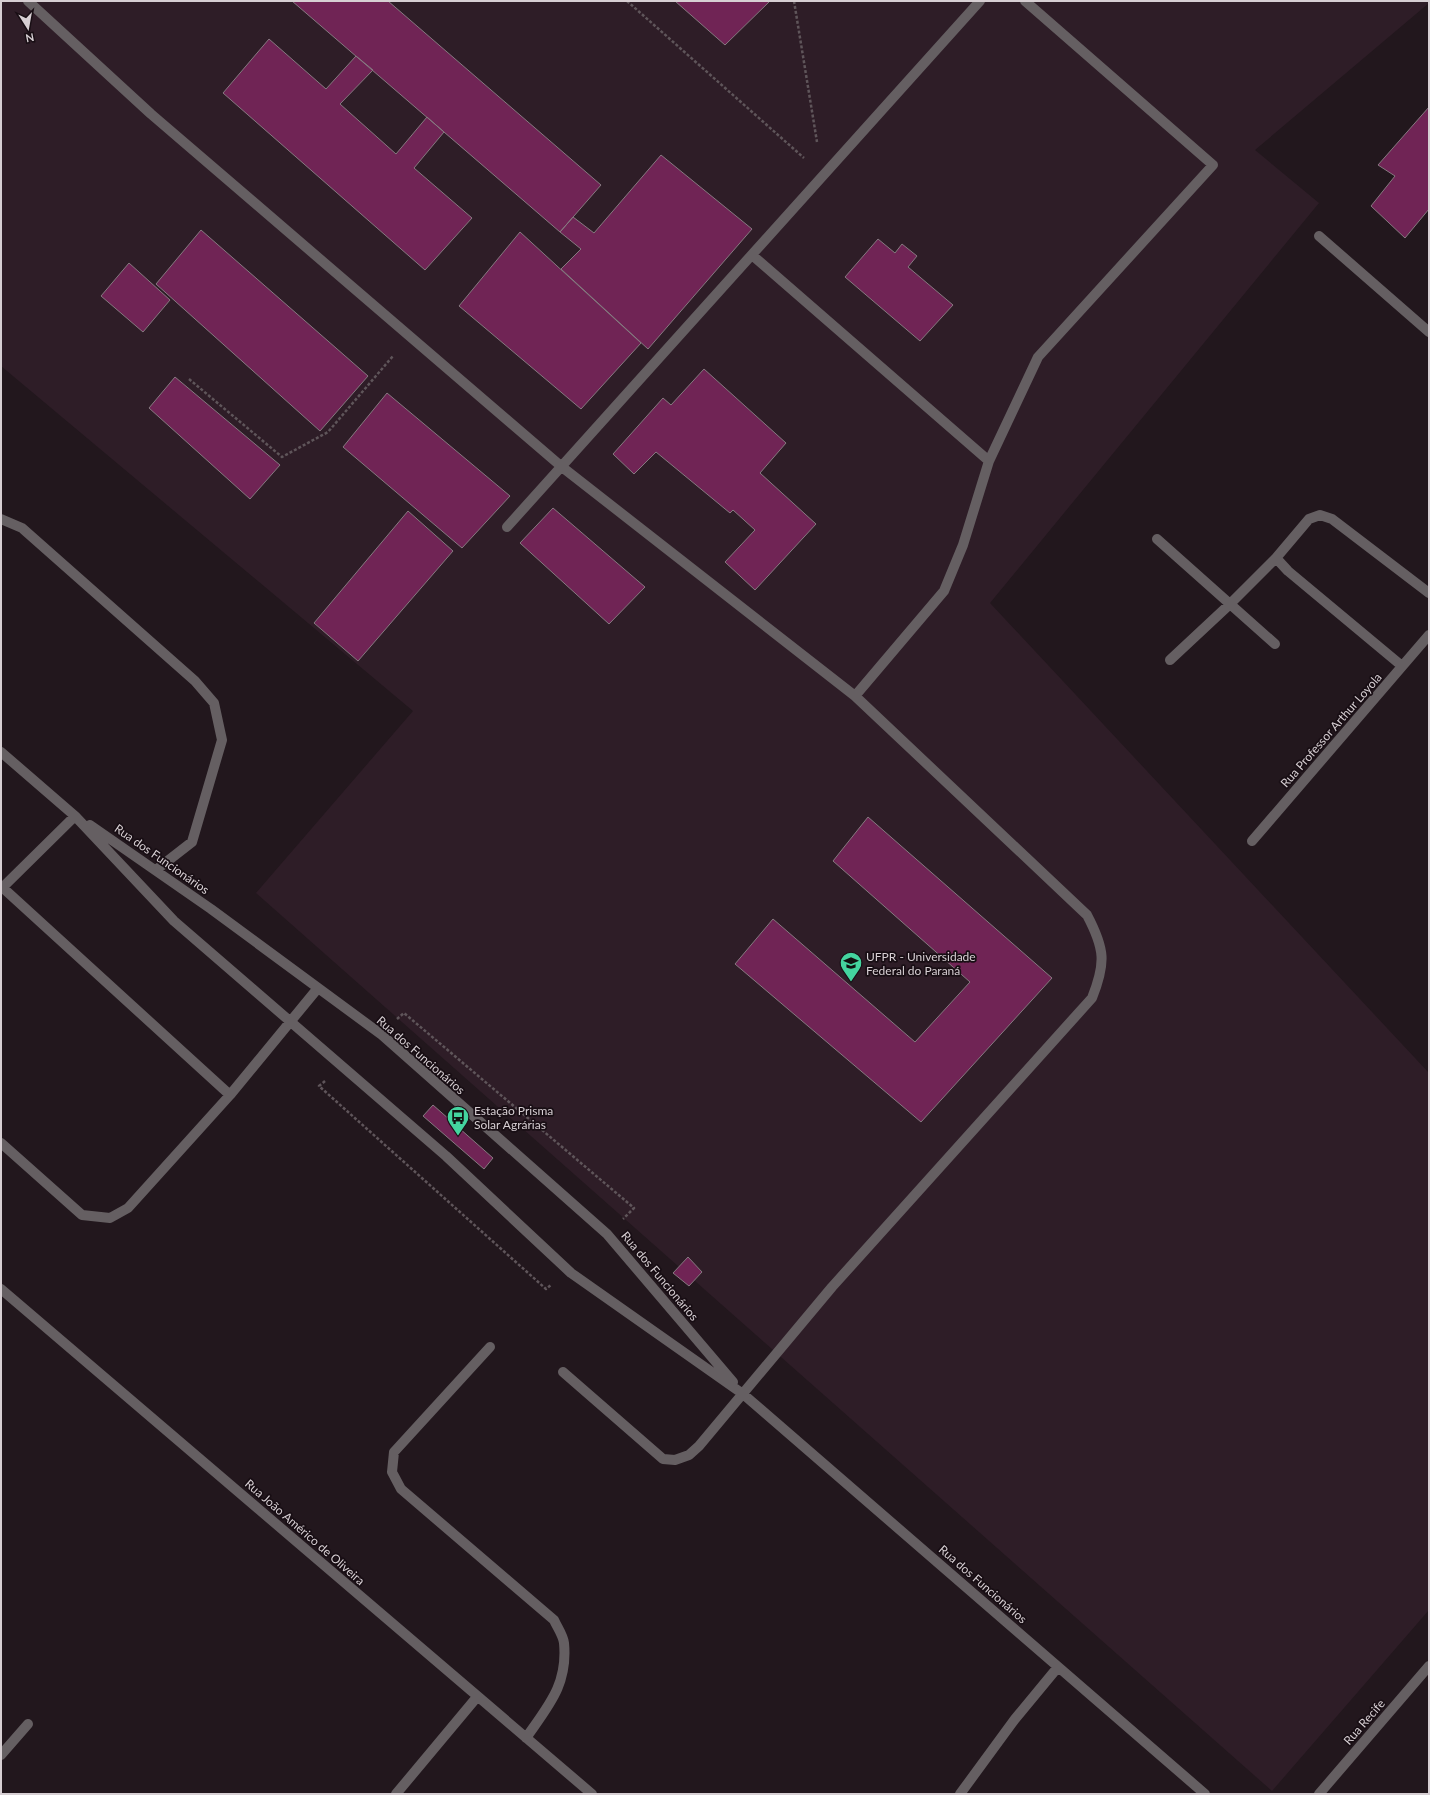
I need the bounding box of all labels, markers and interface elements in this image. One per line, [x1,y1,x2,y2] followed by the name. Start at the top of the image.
[8,8,48,48] north arrow
[25,31,35,45] text: N
[1277,670,1385,790] street label: Rua Professor Arthur Loyola
[112,821,212,897] street label: Rua dos Funcionários
[866,949,976,978] place label: UFPR - Universidade Federal do Paraná
[838,950,864,983] school or university icon: UFPR - Universidade Federal do Paraná
[374,1013,468,1097] street label: Rua dos Funcionários
[474,1103,553,1132] place label: Estação Prisma Solar Agrárias
[445,1104,471,1137] bus stop icon: Estação Prisma Solar Agrárias
[618,1228,702,1324] street label: Rua dos Funcionários
[242,1476,368,1588] street label: Rua João Américo de Oliveira
[936,1542,1030,1626] street label: Rua dos Funcionários
[1340,1696,1388,1748] street label: Rua Recife

